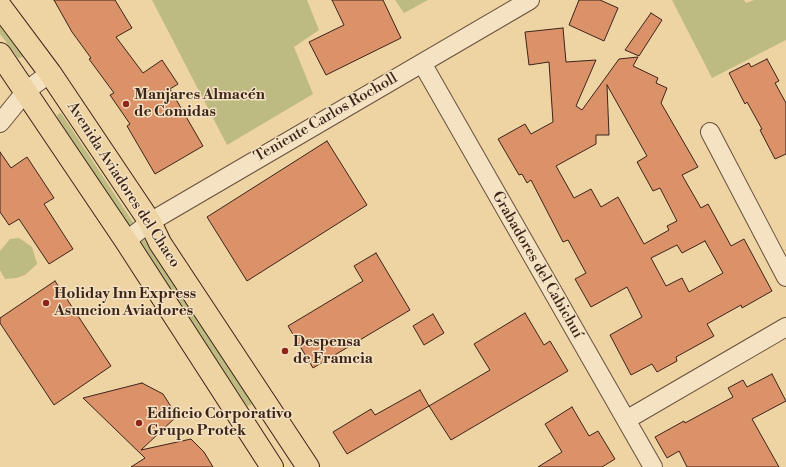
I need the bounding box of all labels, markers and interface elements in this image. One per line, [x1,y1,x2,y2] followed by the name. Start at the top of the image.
[251,70,401,166] street label: Teniente Carlos Rocholl
[134,86,265,121] place label: Manjares Almacén de Comidas
[63,99,183,271] street label: Avenida Aviadores del Chaco
[121,99,131,109] marker: Manjares Almacén de Comidas
[488,188,586,342] street label: Grabadores del Cabichuí
[54,285,196,320] place label: Holiday Inn Express Asuncion Aviadores
[41,298,51,308] marker: Holiday Inn Express Asuncion Aviadores
[293,333,373,368] place label: Despensa de Framcia
[280,346,290,356] marker: Despensa de Framcia
[147,405,292,440] place label: Edificio Corporativo Grupo Protek
[134,418,144,428] marker: Edificio Corporativo Grupo Protek

